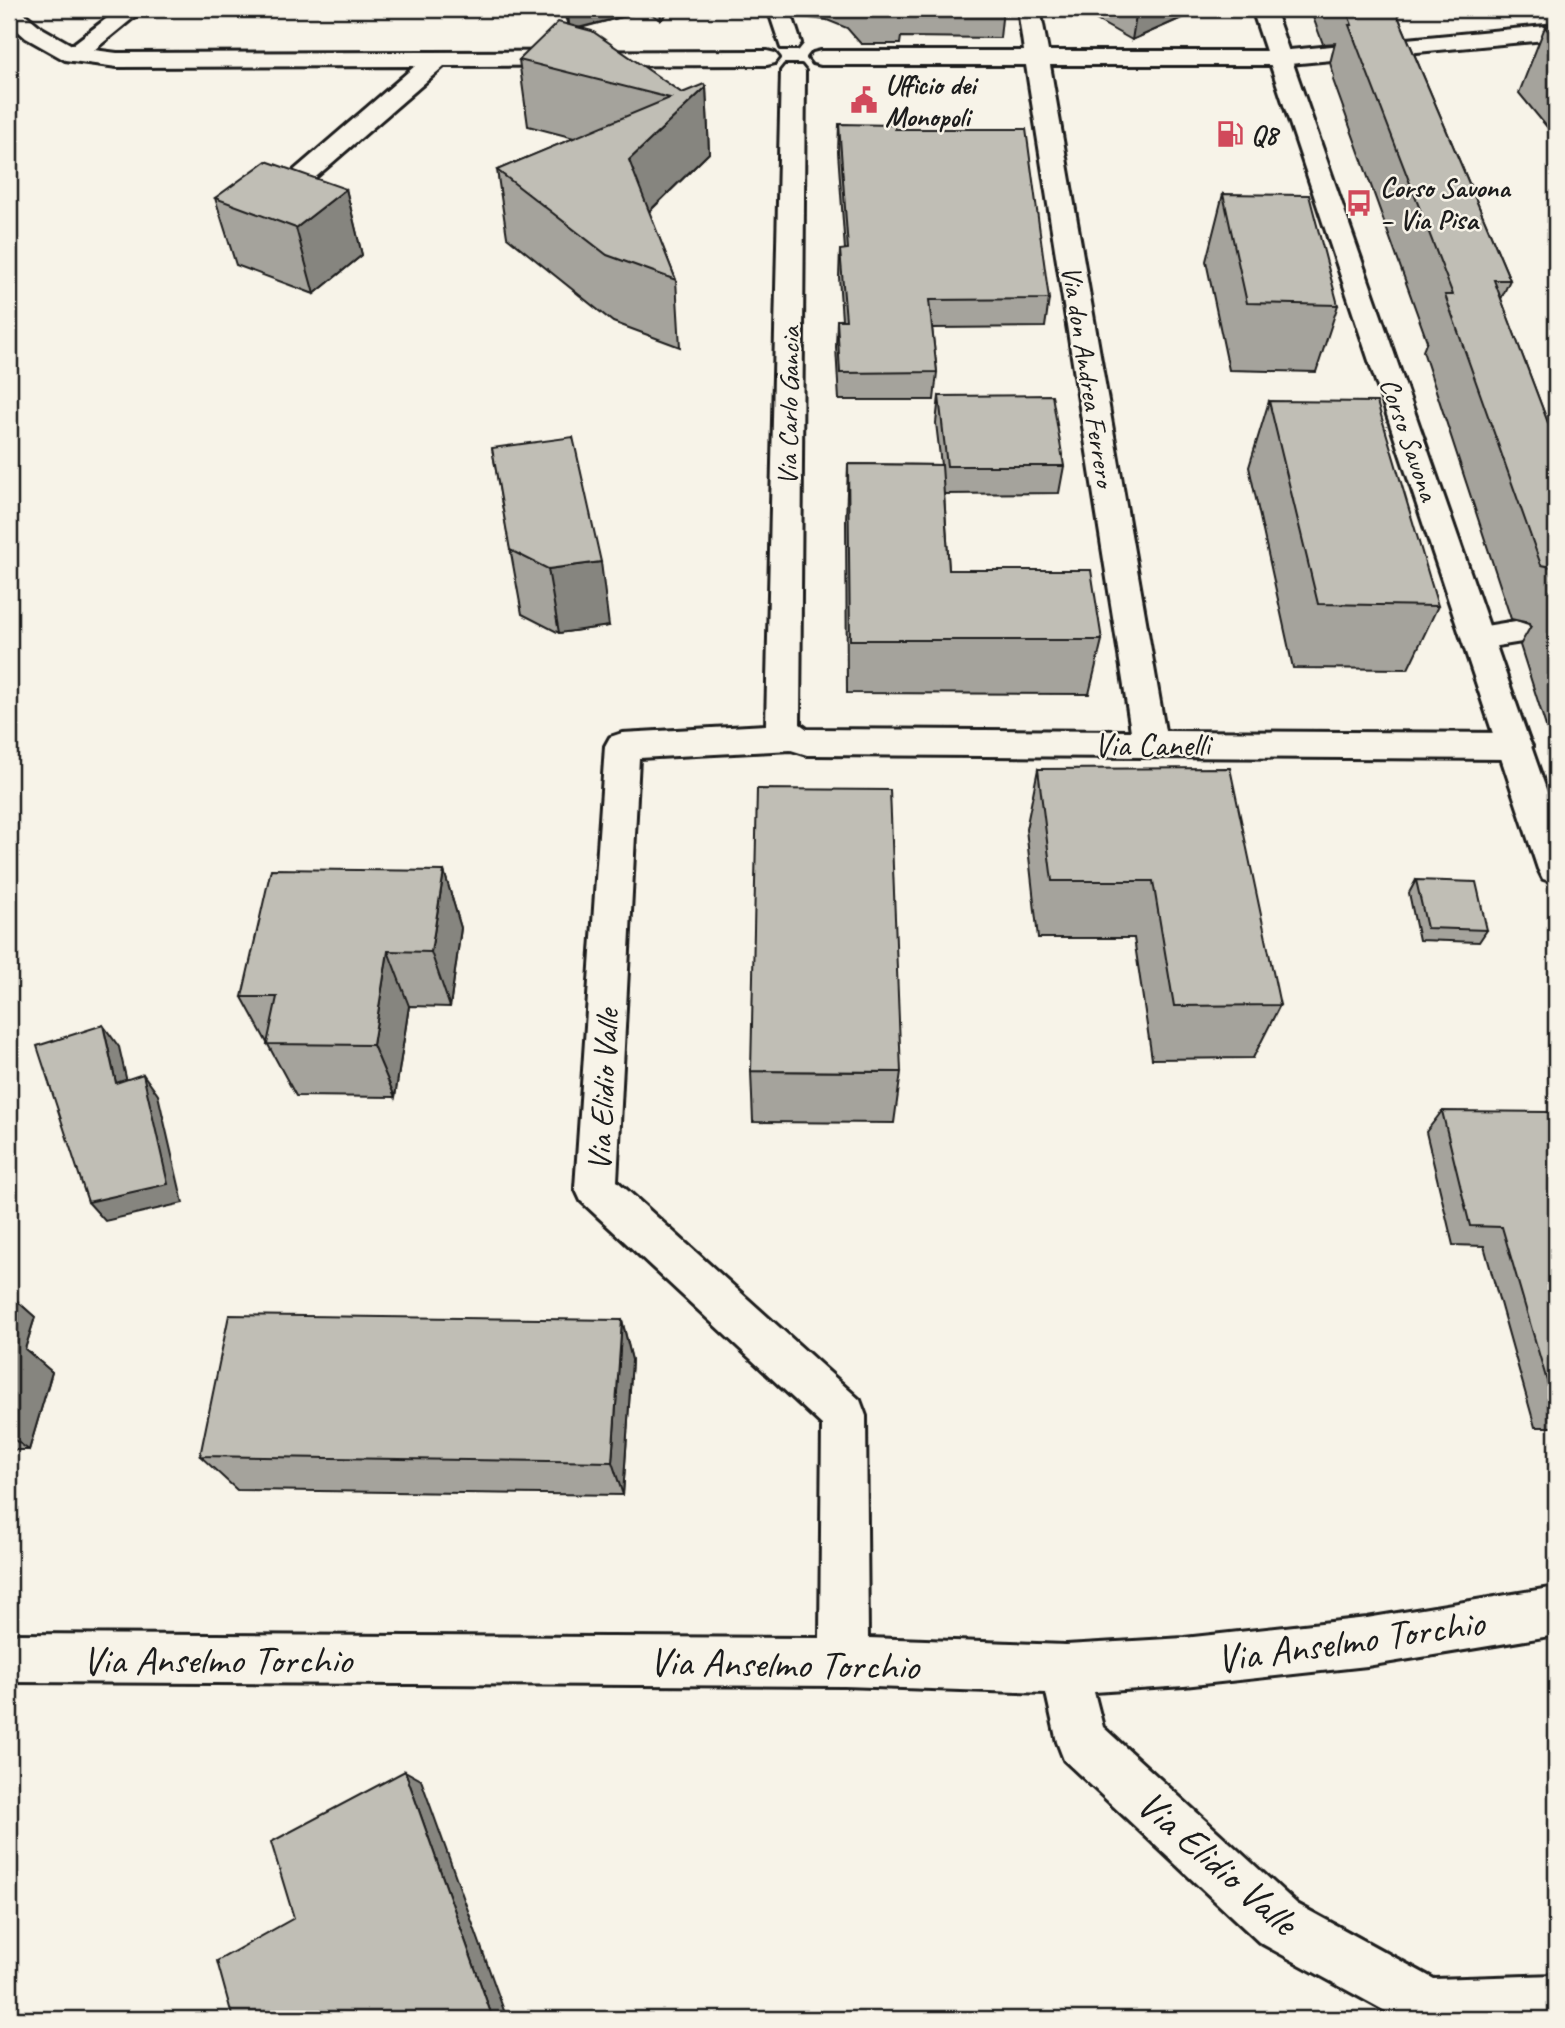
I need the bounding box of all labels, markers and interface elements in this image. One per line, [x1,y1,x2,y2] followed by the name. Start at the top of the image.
[885,67,979,134] place label: Ufficio dei Monopoli
[849,85,879,115] public building icon: Ufficio dei Monopoli
[1251,117,1281,152] place label: Q8
[1215,119,1245,149] fuel station icon: Q8
[1380,170,1512,237] place label: Corso Savona – Via Pisa
[1344,188,1374,218] bus stop icon: Corso Savona – Via Pisa
[1054,263,1124,492] street label: Via don Andrea Ferrero
[770,325,807,486] street label: Via Carlo Gancia
[1372,373,1447,507] street label: Corso Savona
[1094,724,1214,766] street label: Via Canelli
[578,1006,628,1172] street label: Via Elidio Valle
[1213,1597,1489,1685] street label: Via Anselmo Torchio
[82,1635,354,1685] street label: Via Anselmo Torchio
[649,1637,921,1691] street label: Via Anselmo Torchio
[1127,1779,1310,1948] street label: Via Elidio Valle

